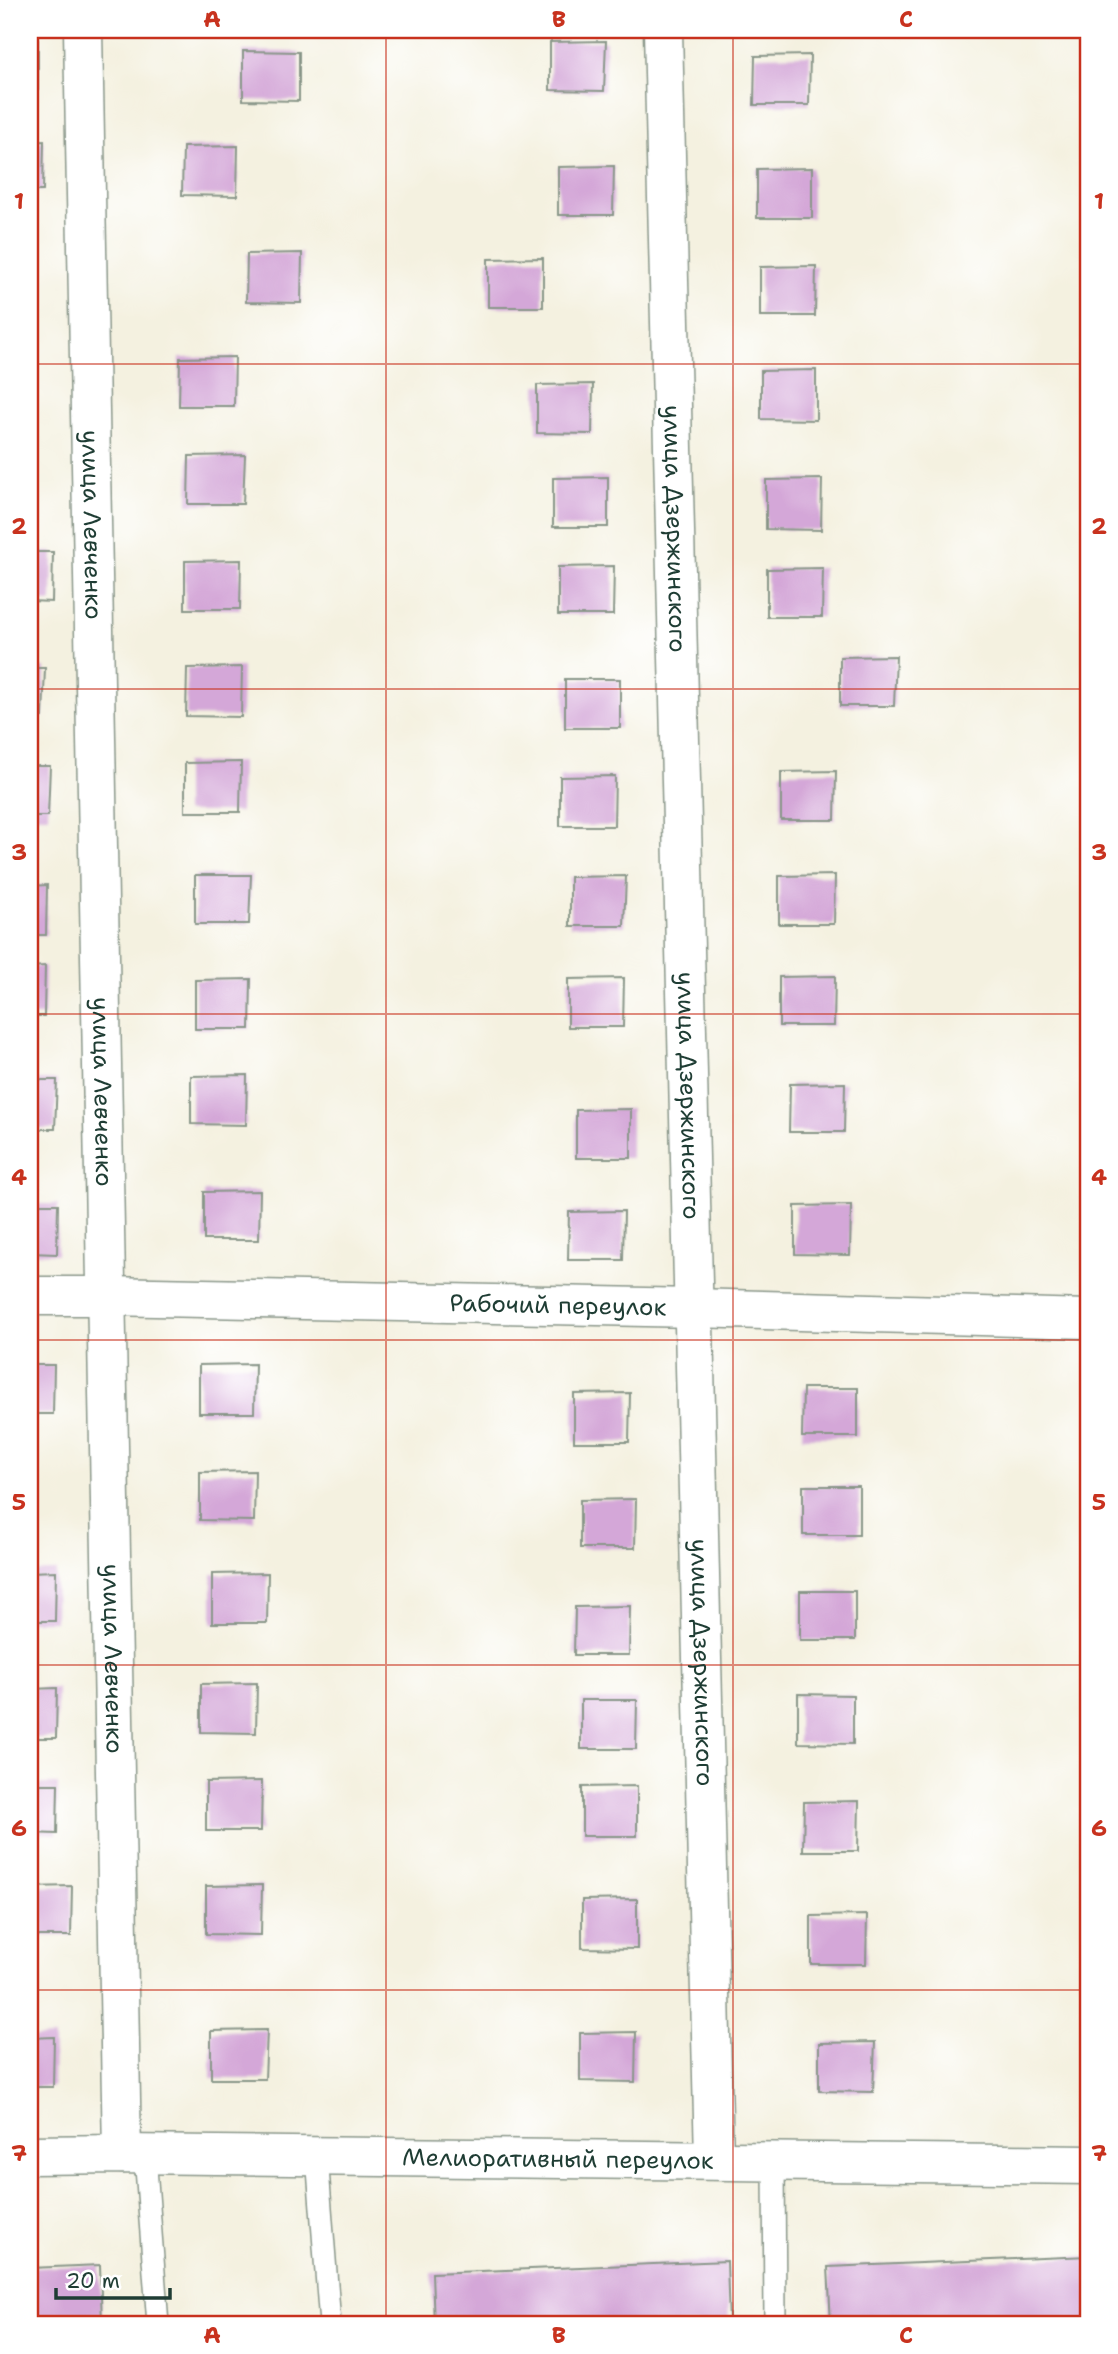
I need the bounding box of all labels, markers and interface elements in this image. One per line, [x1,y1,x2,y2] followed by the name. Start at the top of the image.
[203,4,221,34] text: A
[552,4,566,34] text: B
[899,4,913,34] text: C
[14,186,24,216] text: 1
[1094,186,1104,216] text: 1
[656,405,694,653] street label: улица Дзержинского
[74,430,110,620] street label: улица Левченко
[11,511,27,541] text: 2
[1091,511,1107,541] text: 2
[11,837,27,867] text: 3
[1091,837,1107,867] text: 3
[670,972,707,1220] street label: улица Дзержинского
[85,997,120,1187] street label: улица Левченко
[11,1162,27,1192] text: 4
[1091,1162,1107,1192] text: 4
[449,1287,667,1323] street label: Рабочий переулок
[12,1487,26,1517] text: 5
[1092,1487,1106,1517] text: 5
[683,1538,721,1787] street label: улица Дзержинского
[95,1564,131,1754] street label: улица Левченко
[11,1813,27,1843] text: 6
[1091,1813,1107,1843] text: 6
[11,2138,27,2168] text: 7
[1091,2138,1107,2168] text: 7
[402,2141,714,2177] street label: Мелиоративный переулок
[56,2256,170,2300] scale bar
[66,2267,120,2295] text: 20 m
[203,2320,221,2350] text: A
[552,2320,566,2350] text: B
[899,2320,913,2350] text: C

